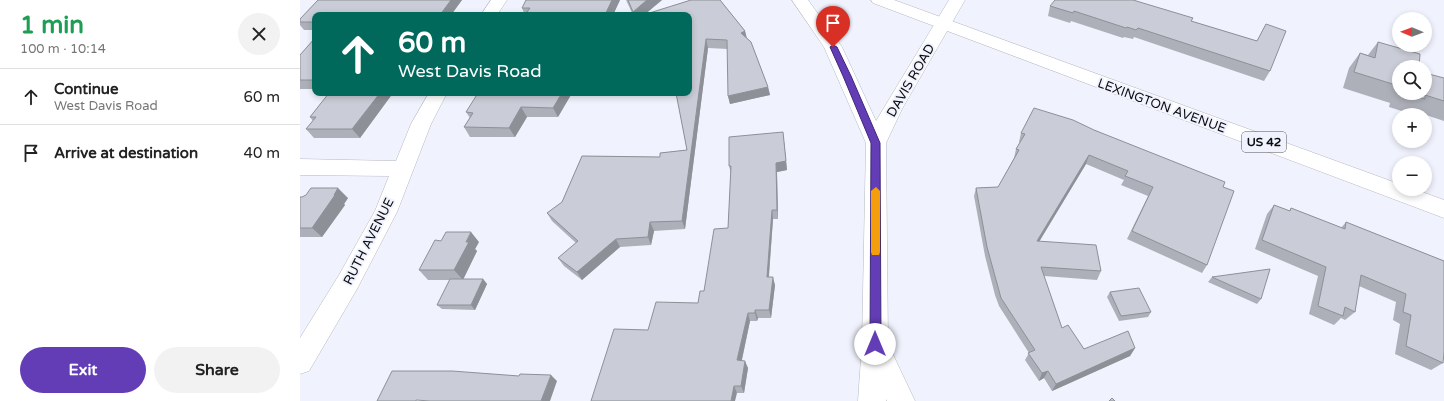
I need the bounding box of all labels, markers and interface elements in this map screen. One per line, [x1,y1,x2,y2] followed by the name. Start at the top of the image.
[816,6,850,47] pin
[20,11,84,40] text: 1 min
[822,12,844,34] icon: arrive
[1392,12,1432,52] north arrow
[1392,12,1432,196] map controls
[238,13,280,55] button: close
[398,26,466,60] text: 60 m
[332,28,384,80] icon: ahead
[20,41,106,57] text: 100 m · 10:14
[883,41,938,120] street label: DAVIS ROAD
[398,60,542,82] text: West Davis Road
[1392,60,1432,100] button: search
[1095,75,1228,137] street label: LEXINGTON AVENUE
[54,80,118,98] text: Continue
[20,86,42,108] icon: ahead
[243,88,280,106] text: 60 m
[54,98,158,114] text: West Davis Road
[1392,108,1432,148] button: +
[1242,132,1286,152] road number: US 42
[20,142,42,164] icon: arrive
[54,144,198,162] text: Arrive at destination
[243,144,280,162] text: 40 m
[1392,156,1432,196] button: −
[340,195,398,288] street label: RUTH AVENUE
[854,323,896,365] position arrow
[20,347,146,393] button: Exit
[154,347,280,393] button: Share

